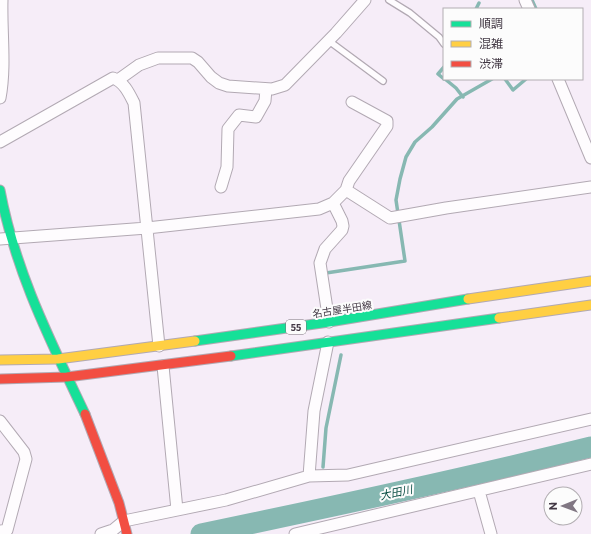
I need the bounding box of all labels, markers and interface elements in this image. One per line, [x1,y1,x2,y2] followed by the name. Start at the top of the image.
[443,8,583,80] legend
[479,16,503,30] text: 順調
[479,36,503,50] text: 混雑
[479,56,503,70] text: 渋滞
[311,298,373,320] street label: 名古屋半田線
[286,320,306,334] road number: 55
[379,482,414,502] water label: 大田川
[543,486,583,526] north arrow
[546,502,559,510] text: N

